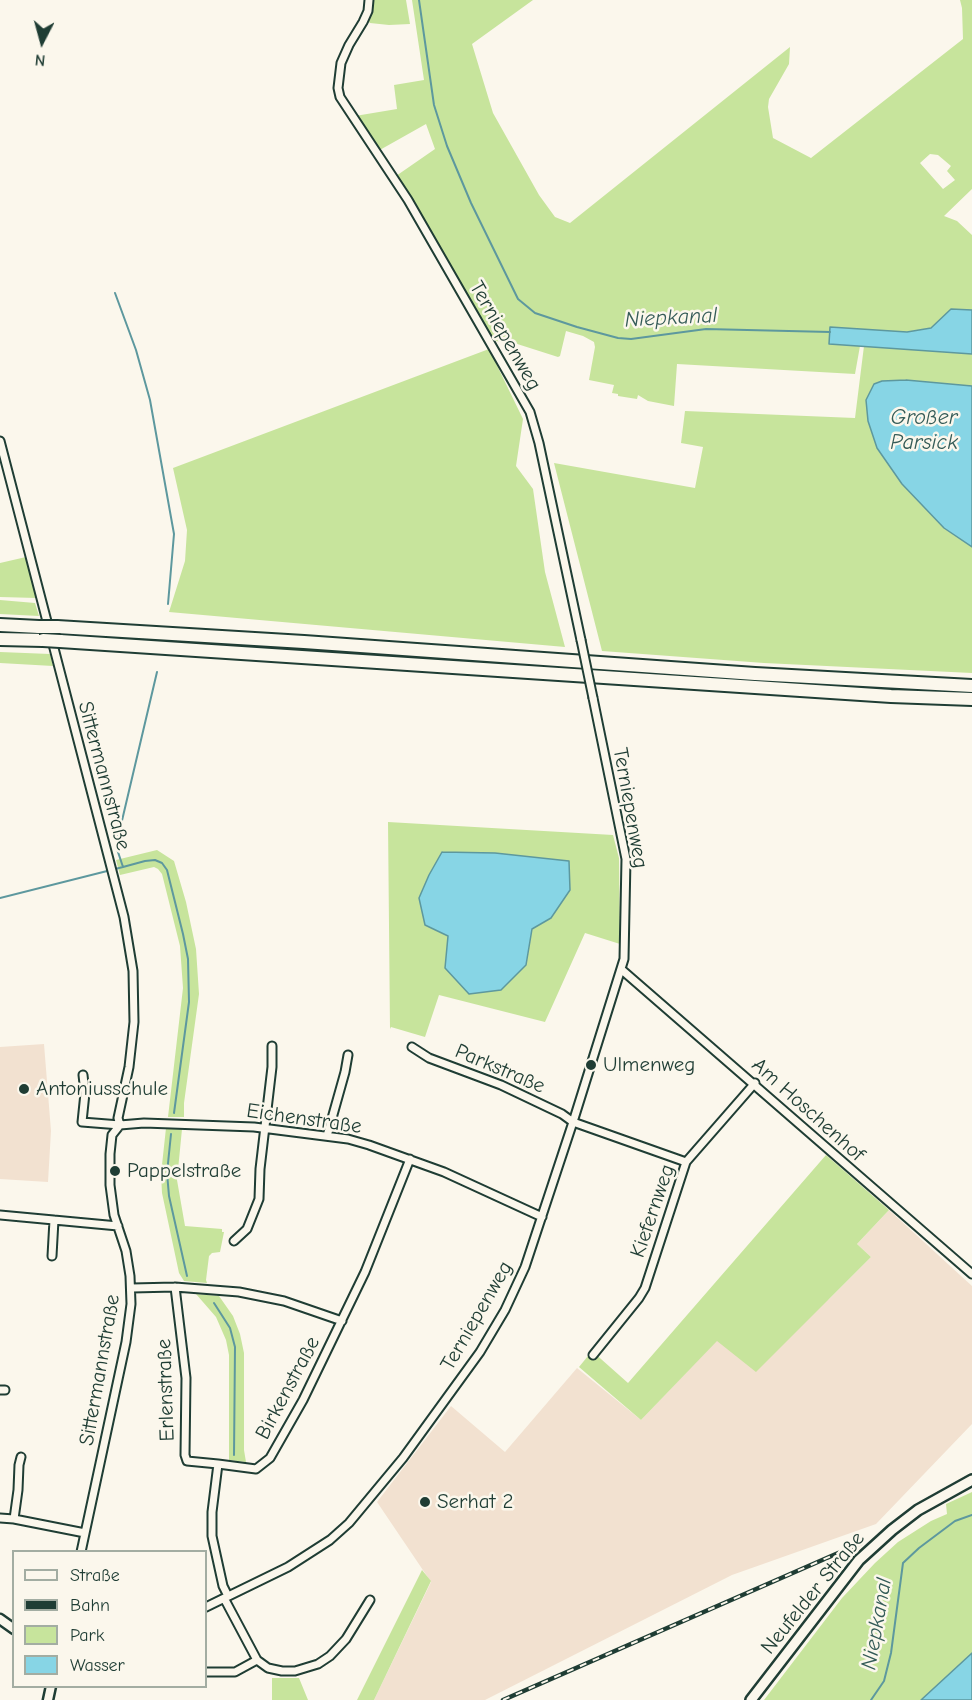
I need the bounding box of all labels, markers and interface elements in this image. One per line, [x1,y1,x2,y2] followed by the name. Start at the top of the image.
[12,12,72,72] north arrow
[34,50,46,69] text: N
[464,277,546,395] street label: Terniepenweg
[624,302,718,334] water label: Niepkanal
[890,405,958,457] water label: Großer Parsick
[72,699,136,853] street label: Sittermannstraße
[607,746,653,870] street label: Terniepenweg
[451,1039,549,1099] street label: Parkstraße
[603,1052,695,1078] place label: Ulmenweg
[746,1053,870,1167] street label: Am Hoschenhof
[584,1058,598,1072] marker: Ulmenweg
[36,1076,168,1102] place label: Antoniusschule
[17,1082,31,1096] marker: Antoniusschule
[245,1098,363,1140] street label: Eichenstraße
[127,1158,241,1184] place label: Pappelstraße
[625,1161,681,1261] street label: Kiefernweg
[108,1164,122,1178] marker: Pappelstraße
[436,1257,518,1375] street label: Terniepenweg
[74,1292,126,1448] street label: Sittermannstraße
[250,1332,326,1444] street label: Birkenstraße
[152,1338,180,1442] street label: Erlenstraße
[437,1489,514,1515] place label: Serhat 2
[418,1495,432,1509] marker: Serhat 2
[756,1527,870,1659] street label: Neufelder Straße
[12,1550,207,1688] legend
[70,1565,120,1586] text: Straße
[856,1576,898,1672] water label: Niepkanal
[70,1595,110,1616] text: Bahn
[70,1625,104,1646] text: Park
[70,1655,125,1676] text: Wasser

